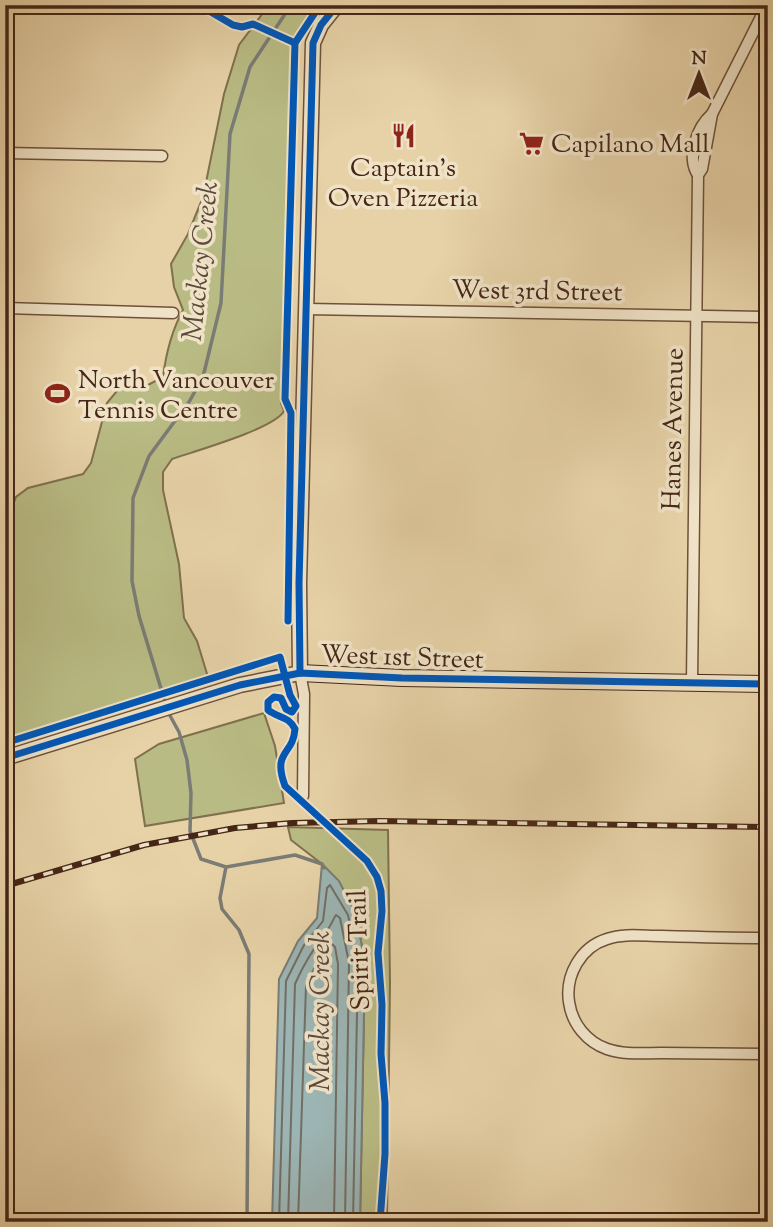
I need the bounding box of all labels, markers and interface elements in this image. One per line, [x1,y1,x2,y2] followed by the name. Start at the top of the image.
[664,38,734,108] north arrow
[691,46,707,73] text: N
[389,121,417,149] restaurant icon: Captain's Oven Pizzeria
[551,127,710,164] place label: Capilano Mall
[517,129,545,157] supermarket icon: Capilano Mall
[328,151,478,218] place label: Captain's Oven Pizzeria
[174,179,230,343] water label: Mackay Creek
[451,273,623,312] street label: West 3rd Street
[655,348,694,511] street label: Hanes Avenue
[78,363,274,430] place label: North Vancouver Tennis Centre
[44,380,72,408] sports icon: North Vancouver Tennis Centre
[319,637,484,680] street label: West 1st Street
[340,889,381,1011] street label: Spirit Trail
[302,931,342,1091] water label: Mackay Creek

